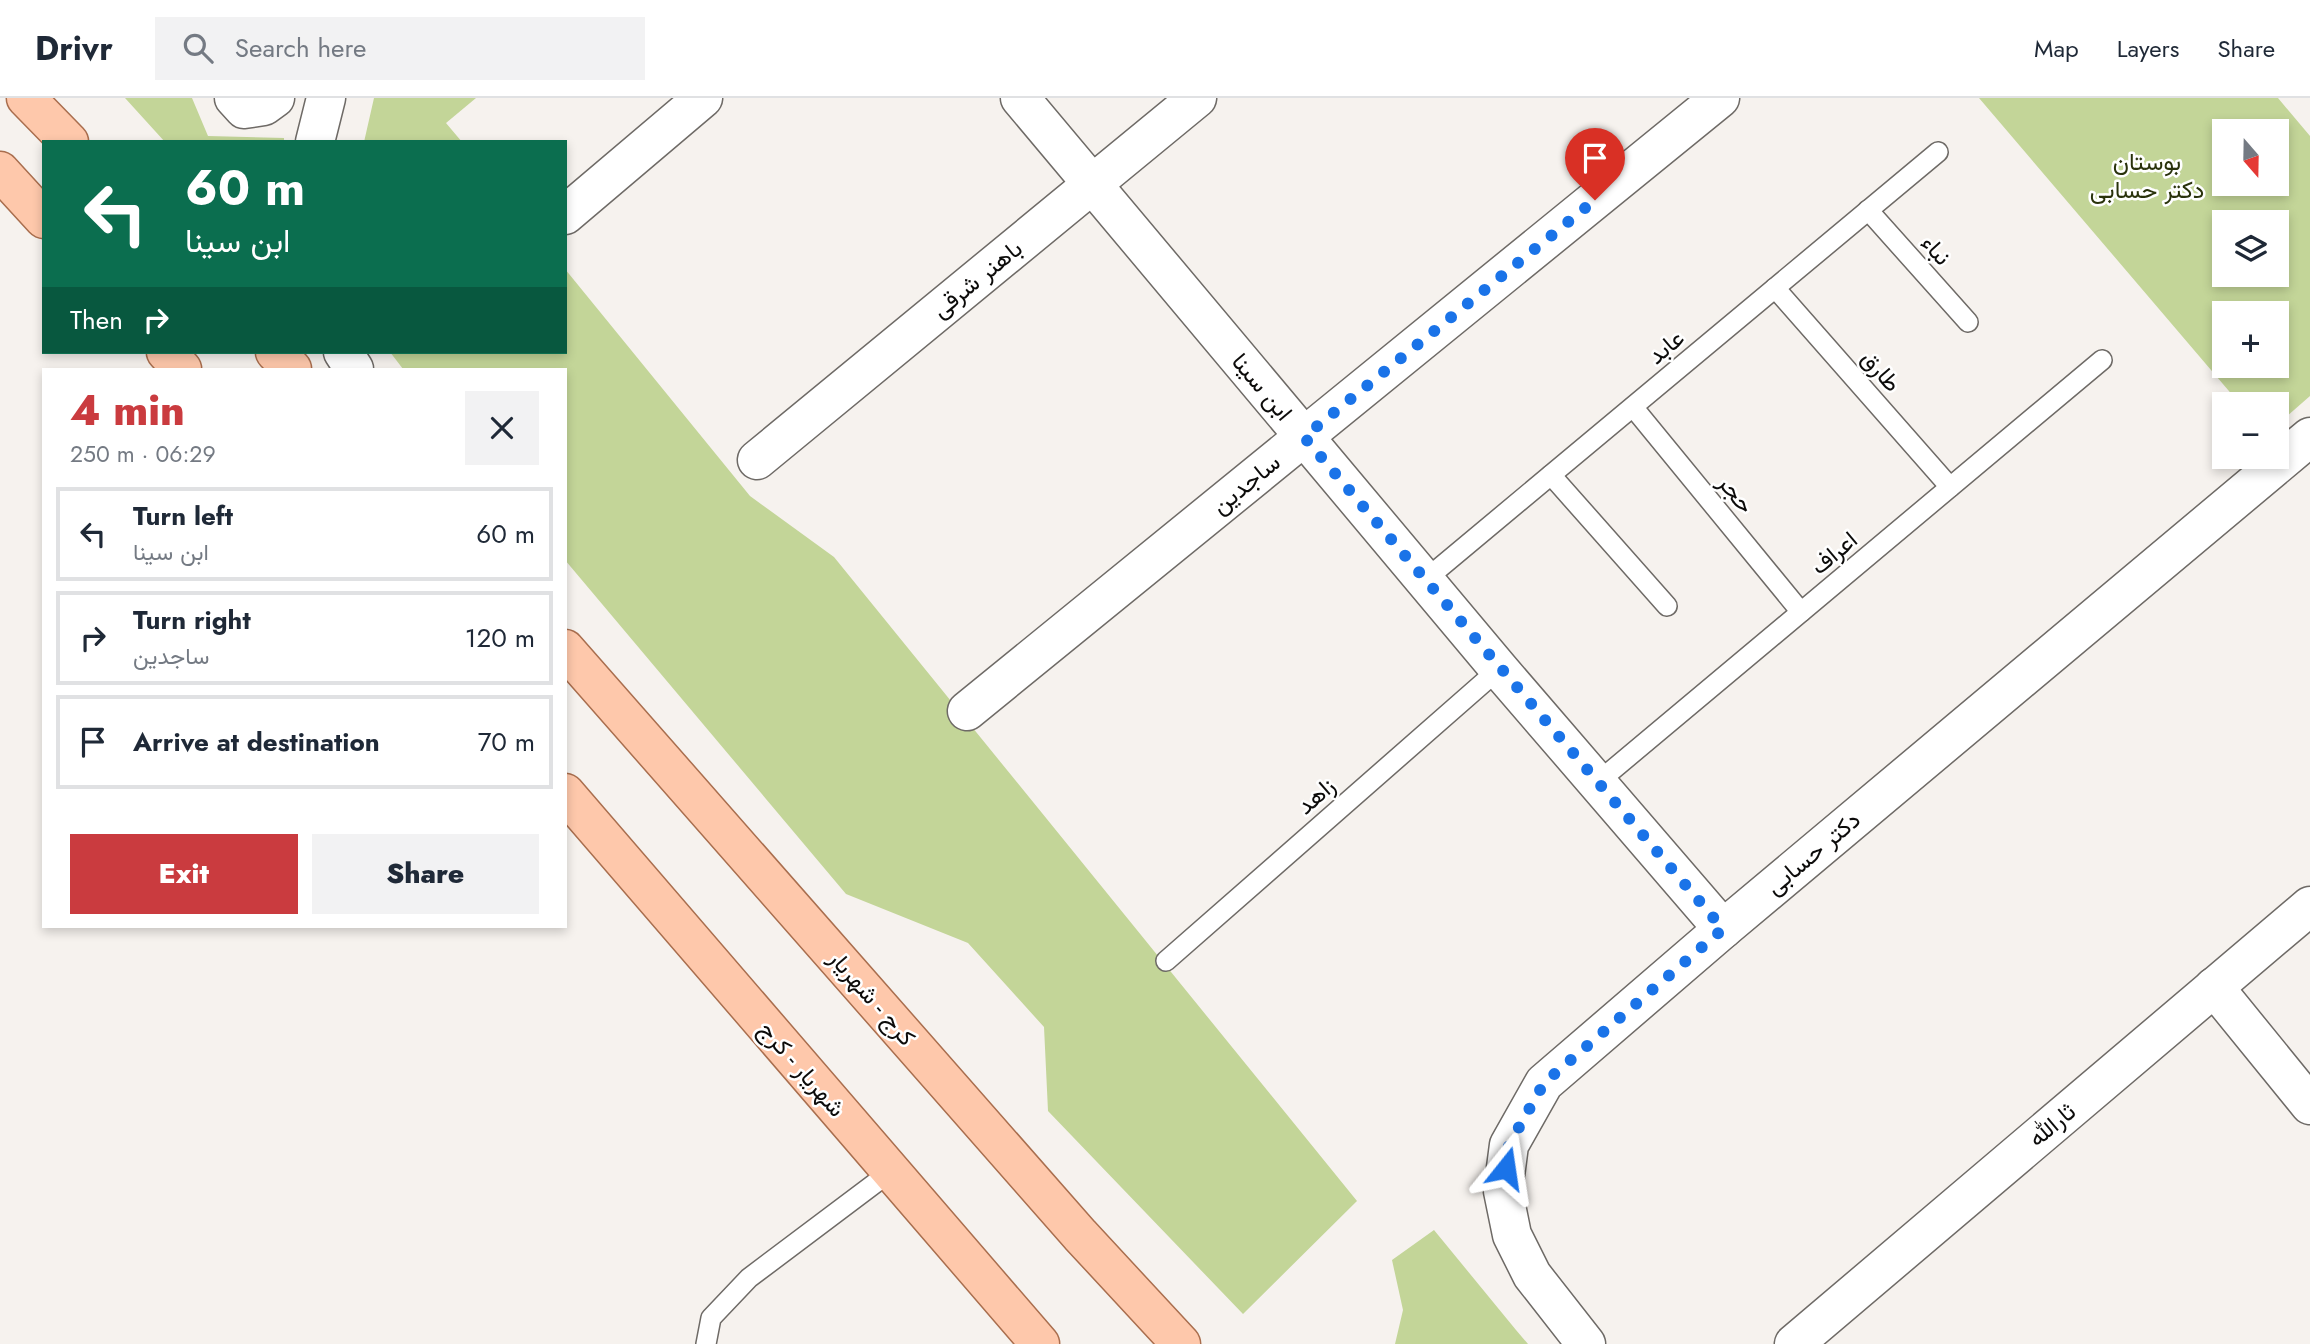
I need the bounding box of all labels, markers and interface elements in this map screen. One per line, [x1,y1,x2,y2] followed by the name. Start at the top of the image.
[155,17,645,80] search box
[35,25,113,72] text: Drivr
[179,29,217,67] icon: search
[235,29,366,67] text: Search here
[2034,31,2079,66] text: Map
[2117,31,2179,66] text: Layers
[2217,31,2275,66] text: Share
[2212,119,2289,196] north arrow
[2212,119,2289,469] map controls
[1565,128,1625,200] pin
[1576,139,1614,177] icon: arrive
[2090,144,2204,207] park label: بوستان دکتر حسابی
[185,153,305,223] text: 60 m
[70,168,161,259] icon: left
[2212,210,2289,287] button: layers
[185,218,291,264] text: ابن سینا
[1913,226,1960,273] street label: نباء
[924,231,1030,326] street label: باهنر شرقی
[70,301,123,339] text: Then
[137,301,175,339] icon: right
[2212,301,2289,378] button: +
[1640,321,1692,372] street label: عابد
[1853,342,1910,400] street label: طارق
[1224,345,1301,428] street label: ابن سینا
[70,380,185,441] text: 4 min
[465,391,539,465] button: close
[2212,392,2289,469] button: −
[70,437,216,471] text: 250 m · 06:29
[1204,445,1288,522] street label: ساجدین
[1709,466,1763,521] street label: حجر
[133,497,233,535] text: Turn left
[74,515,112,553] icon: left
[476,515,535,553] text: 60 m
[1802,522,1865,583] street label: اعراف
[133,535,209,569] text: ابن سینا
[133,601,251,639] text: Turn right
[74,619,112,657] icon: right
[465,619,535,657] text: 120 m
[133,639,209,673] text: ساجدین
[74,723,112,761] icon: arrive
[133,723,380,761] text: Arrive at destination
[478,723,535,761] text: 70 m
[1289,769,1343,822] street label: زاهد
[1758,802,1868,903] street label: دکتر حسابی
[70,834,298,914] button: Exit
[312,834,539,914] button: Share
[820,941,924,1054] street label: کرج - شهریار
[751,1013,854,1125] street label: شهریار - کرج
[2020,1094,2083,1155] street label: ثارالله
[1469,1131,1543,1205] position arrow

